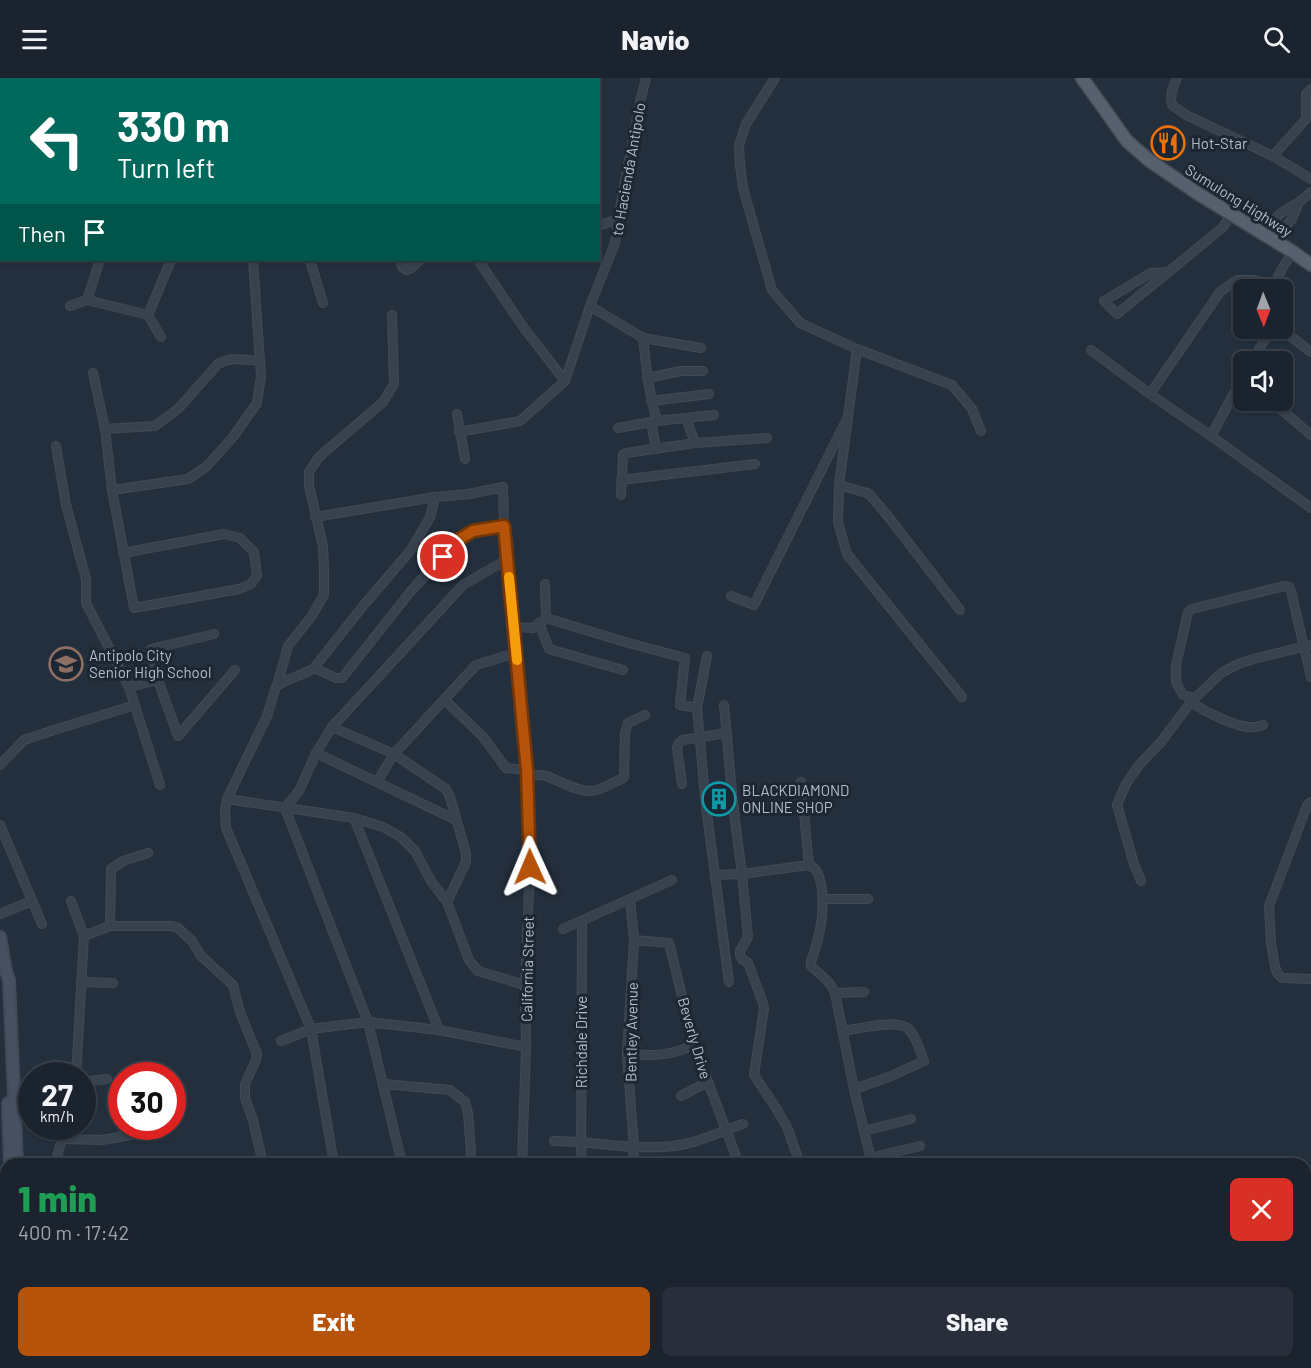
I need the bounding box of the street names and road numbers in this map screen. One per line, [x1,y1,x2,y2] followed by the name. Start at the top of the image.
[607,101,649,237] street label: to Hacienda Antipolo
[1182,160,1296,240] street label: Sumulong Highway
[517,916,537,1022] street label: California Street
[621,982,641,1082] street label: Bentley Avenue
[675,995,715,1081] street label: Beverly Drive
[572,996,590,1088] street label: Richdale Drive

